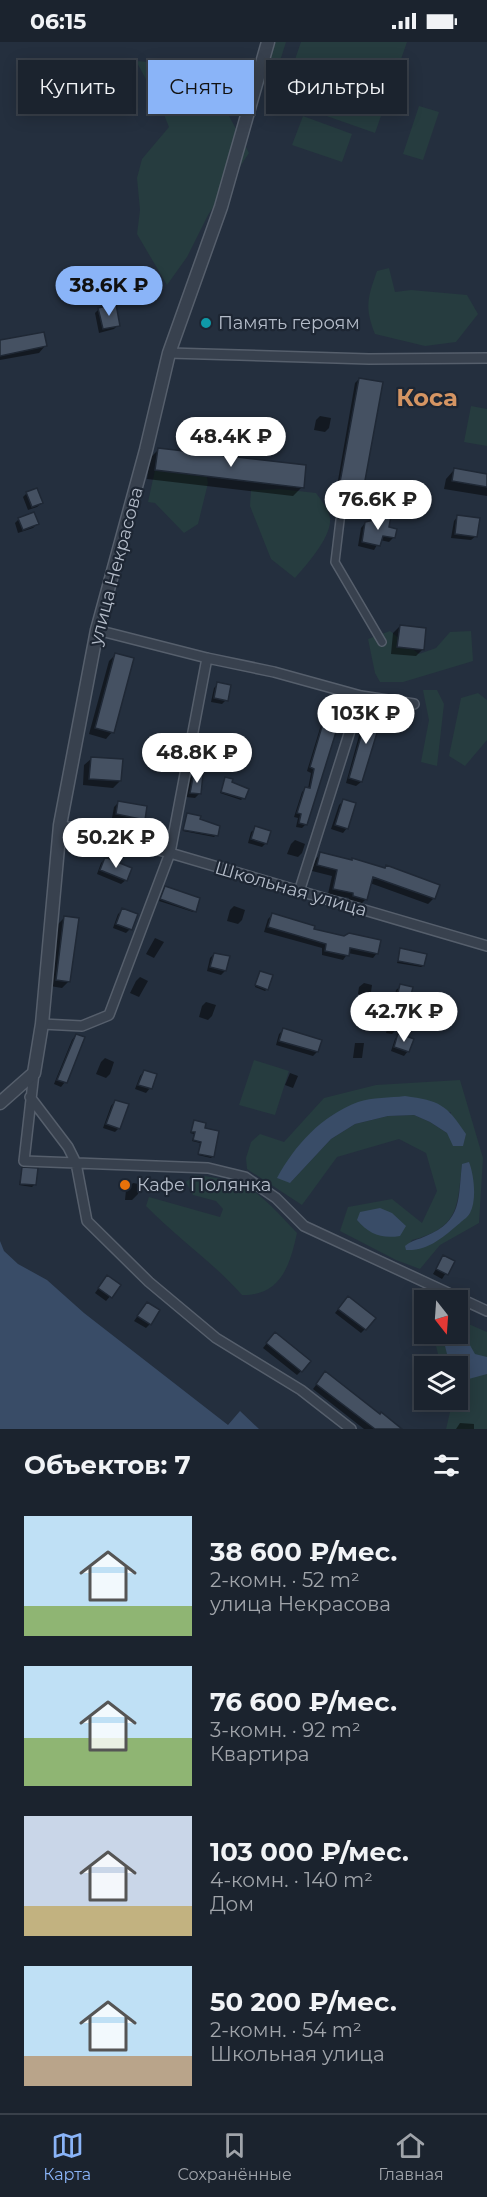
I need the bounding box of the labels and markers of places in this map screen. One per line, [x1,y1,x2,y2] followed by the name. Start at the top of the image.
[54,266,164,317] pin: 38.6K ₽
[218,312,360,334] place label: Память героям
[199,316,213,330] marker: Память героям
[176,417,286,468] pin: 48.4K ₽
[323,480,433,531] pin: 76.6K ₽
[317,694,415,745] pin: 103K ₽
[142,733,252,784] pin: 48.8K ₽
[61,818,171,869] pin: 50.2K ₽
[349,992,459,1043] pin: 42.7K ₽
[137,1174,271,1196] place label: Кафе Полянка
[118,1178,132,1192] marker: Кафе Полянка

